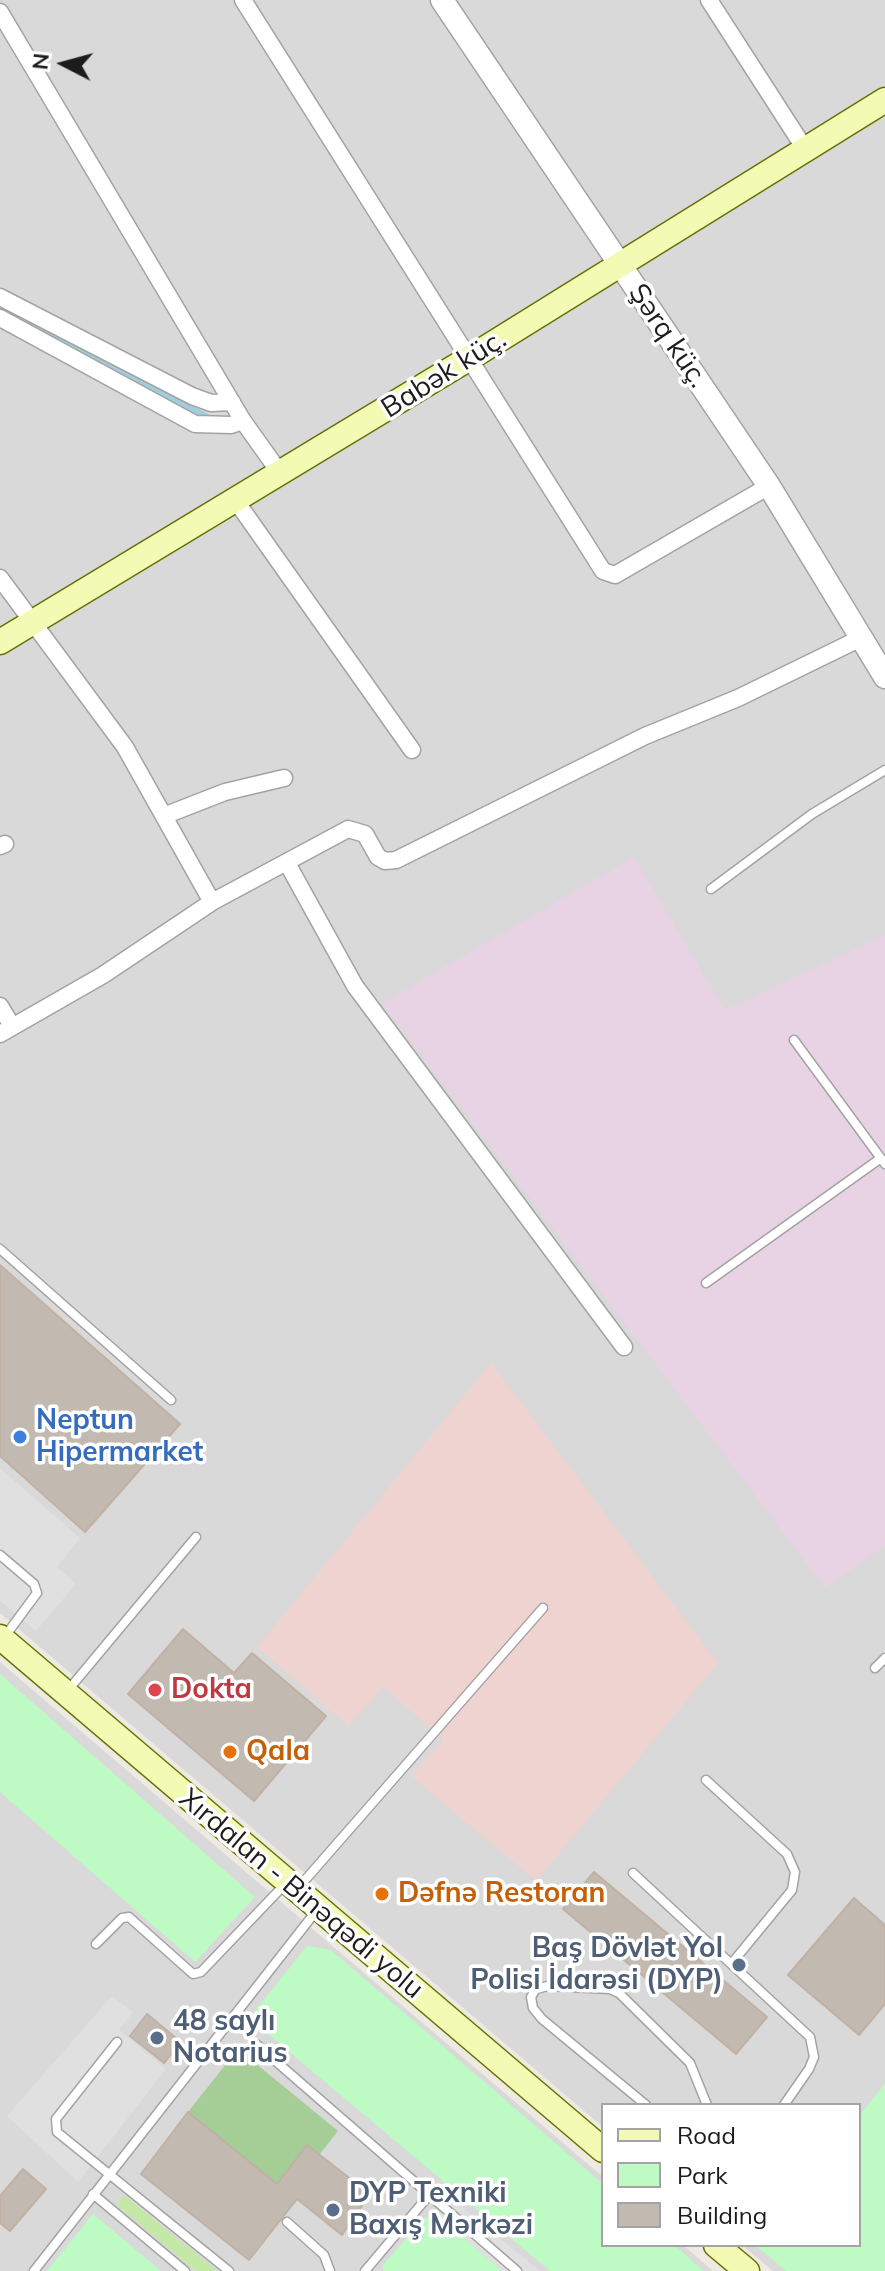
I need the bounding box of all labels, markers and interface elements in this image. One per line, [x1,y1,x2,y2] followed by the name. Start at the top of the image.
[24,24,104,104] north arrow
[25,52,55,71] text: N
[621,278,715,394] street label: Şərq küç.
[375,322,513,426] street label: Babək küç.
[36,1404,203,1470] place label: Neptun Hipermarket
[11,1428,29,1446] marker: Neptun Hipermarket
[171,1673,252,1707] place label: Dokta
[146,1681,164,1699] marker: Dokta
[246,1735,310,1769] place label: Qala
[221,1743,239,1761] marker: Qala
[172,1782,430,2006] street label: Xırdalan - Binəqədi yolu
[398,1877,605,1911] place label: Dəfnə Restoran
[373,1885,391,1903] marker: Dəfnə Restoran
[470,1932,723,1998] place label: Baş Dövlət Yol Polisi İdarəsi (DYP)
[730,1956,748,1974] marker: Baş Dövlət Yol Polisi İdarəsi (DYP)
[173,2005,288,2071] place label: 48 saylı Notarius
[148,2029,166,2047] marker: 48 saylı Notarius
[601,2103,861,2247] legend
[677,2120,736,2150] text: Road
[677,2160,728,2190] text: Park
[349,2177,533,2243] place label: DYP Texniki Baxış Mərkəzi
[677,2200,767,2230] text: Building
[324,2201,342,2219] marker: DYP Texniki Baxış Mərkəzi

